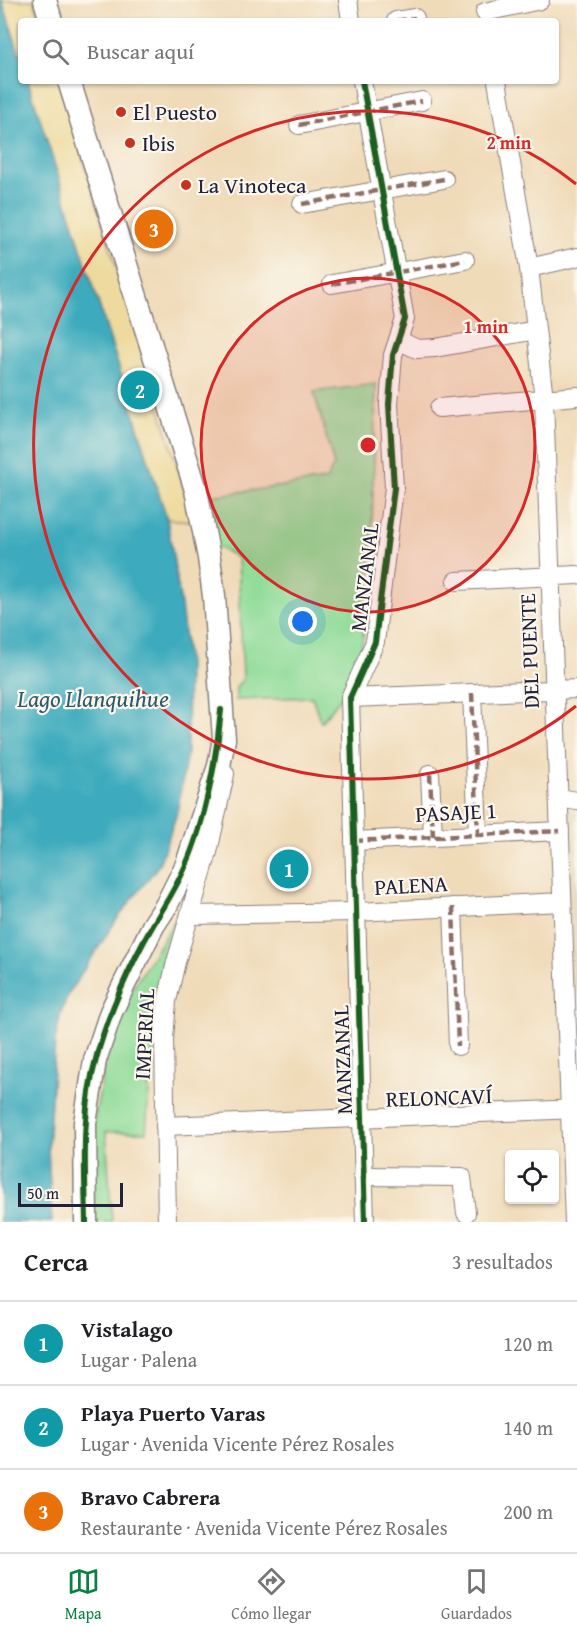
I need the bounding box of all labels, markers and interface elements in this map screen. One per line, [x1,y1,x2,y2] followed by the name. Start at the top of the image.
[18,18,559,84] search box
[39,35,72,68] icon: search
[87,35,194,67] text: Buscar aquí
[133,96,217,128] place label: El Puesto
[114,105,128,119] marker: El Puesto
[142,127,175,159] place label: Ibis
[487,129,532,156] text: 2 min
[123,136,137,150] marker: Ibis
[198,169,307,201] place label: La Vinoteca
[179,178,193,192] marker: La Vinoteca
[134,206,174,252] pin: 3
[464,313,509,340] text: 1 min
[120,368,160,412] pin: 2
[358,435,378,455] centre of rings
[341,521,387,633] street label: MANZANAL
[511,593,547,709] street label: DEL PUENTE
[288,607,317,636] your location
[16,681,169,716] water label: Lago Llanquihue
[414,794,498,830] street label: PASAJE 1
[270,846,308,892] pin: 1
[373,867,449,903] street label: PALENA
[126,987,162,1080] street label: IMPERIAL
[324,1005,360,1115] street label: MANZANAL
[385,1079,493,1115] street label: RELONCAVÍ
[505,1150,559,1204] map controls
[505,1150,559,1204] button: locate
[18,1180,123,1208] scale bar
[27,1181,59,1205] text: 50 m
[24,1242,88,1281] text: Cerca
[452,1247,553,1276] text: 3 resultados
[81,1313,173,1345] text: Vistalago
[38,1329,49,1358] text: 1
[503,1329,553,1358] text: 120 m
[81,1345,197,1374] text: Lugar · Palena
[81,1397,266,1429] text: Playa Puerto Varas
[38,1413,49,1442] text: 2
[503,1413,553,1442] text: 140 m
[81,1429,394,1458] text: Lugar · Avenida Vicente Pérez Rosales
[81,1481,220,1513] text: Bravo Cabrera
[38,1497,49,1526] text: 3
[503,1497,553,1526] text: 200 m
[81,1513,448,1542] text: Restaurante · Avenida Vicente Pérez Rosales
[65,1565,102,1625] tab: Mapa
[231,1565,311,1625] tab: Cómo llegar
[441,1565,512,1625] tab: Guardados

